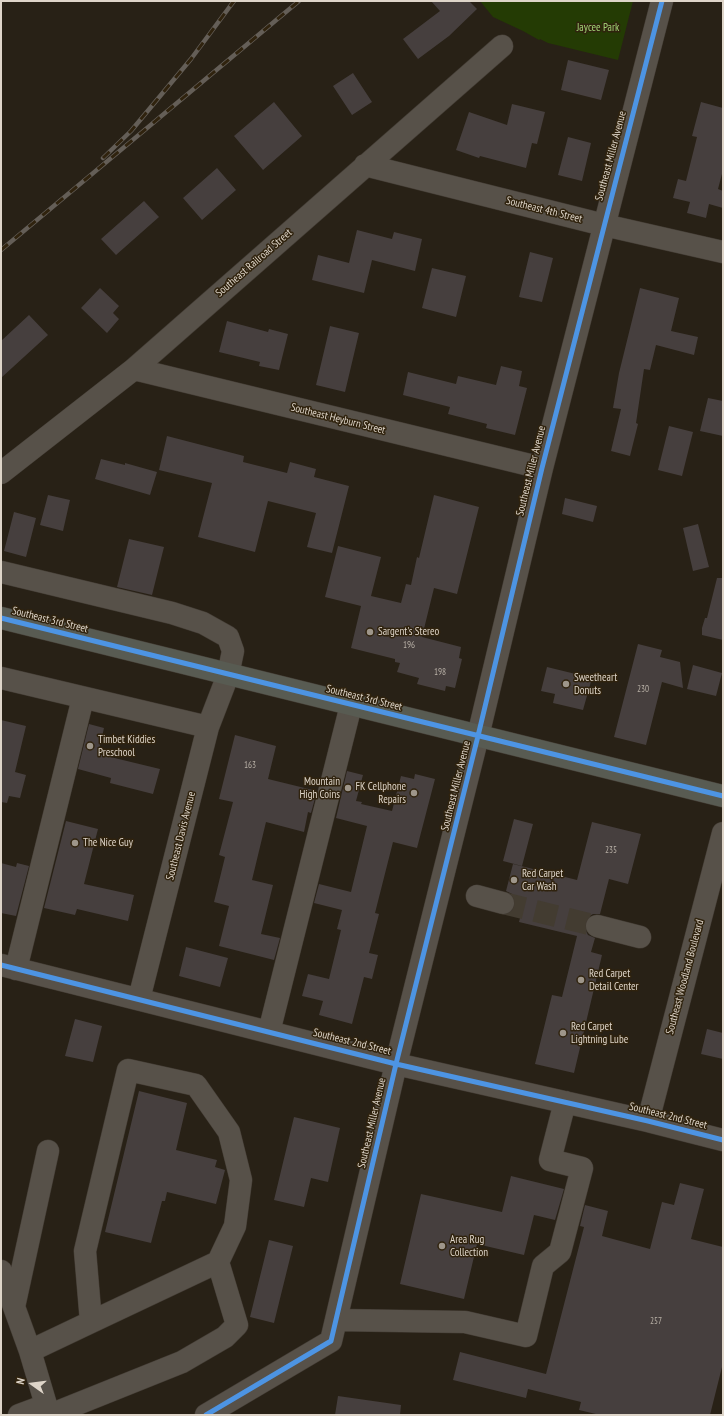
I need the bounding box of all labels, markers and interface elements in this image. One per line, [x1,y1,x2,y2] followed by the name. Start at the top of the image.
[577,21,619,35] park label: Jaycee Park
[593,110,629,202] street label: Southeast Miller Avenue
[505,194,583,226] street label: Southeast 4th Street
[213,226,295,300] street label: Southeast Railroad Street
[289,401,387,437] street label: Southeast Heyburn Street
[513,425,549,517] street label: Southeast Miller Avenue
[11,604,89,636] street label: Southeast 3rd Street
[378,625,439,639] place label: Sargent's Stereo
[365,627,375,637] marker: Sargent's Stereo
[403,640,415,650] house number: 196
[434,667,446,677] house number: 198
[574,671,617,697] place label: Sweetheart Donuts
[561,679,571,689] marker: Sweetheart Donuts
[325,682,403,714] street label: Southeast 3rd Street
[637,684,649,694] house number: 230
[98,733,155,759] place label: Timbet Kiddies Preschool
[438,740,474,832] street label: Southeast Miller Avenue
[85,741,95,751] marker: Timbet Kiddies Preschool
[244,760,256,770] house number: 163
[299,775,340,801] place label: Mountain High Coins
[356,780,406,806] place label: FK Cellphone Repairs
[343,783,353,793] marker: Mountain High Coins
[409,788,419,798] marker: FK Cellphone Repairs
[164,790,198,882] street label: Southeast Davis Avenue
[83,836,133,850] place label: The Nice Guy
[70,838,80,848] marker: The Nice Guy
[605,845,617,855] house number: 235
[522,867,563,893] place label: Red Carpet Car Wash
[509,875,519,885] marker: Red Carpet Car Wash
[663,918,707,1036] street label: Southeast Woodland Boulevard
[589,967,639,993] place label: Red Carpet Detail Center
[576,975,586,985] marker: Red Carpet Detail Center
[571,1020,628,1046] place label: Red Carpet Lightning Lube
[312,1026,392,1058] street label: Southeast 2nd Street
[558,1028,568,1038] marker: Red Carpet Lightning Lube
[355,1077,389,1169] street label: Southeast Miller Avenue
[628,1100,708,1132] street label: Southeast 2nd Street
[450,1233,488,1259] place label: Area Rug Collection
[437,1241,447,1251] marker: Area Rug Collection
[650,1316,662,1326] house number: 257
[12,1364,52,1404] north arrow
[13,1377,28,1386] text: N

